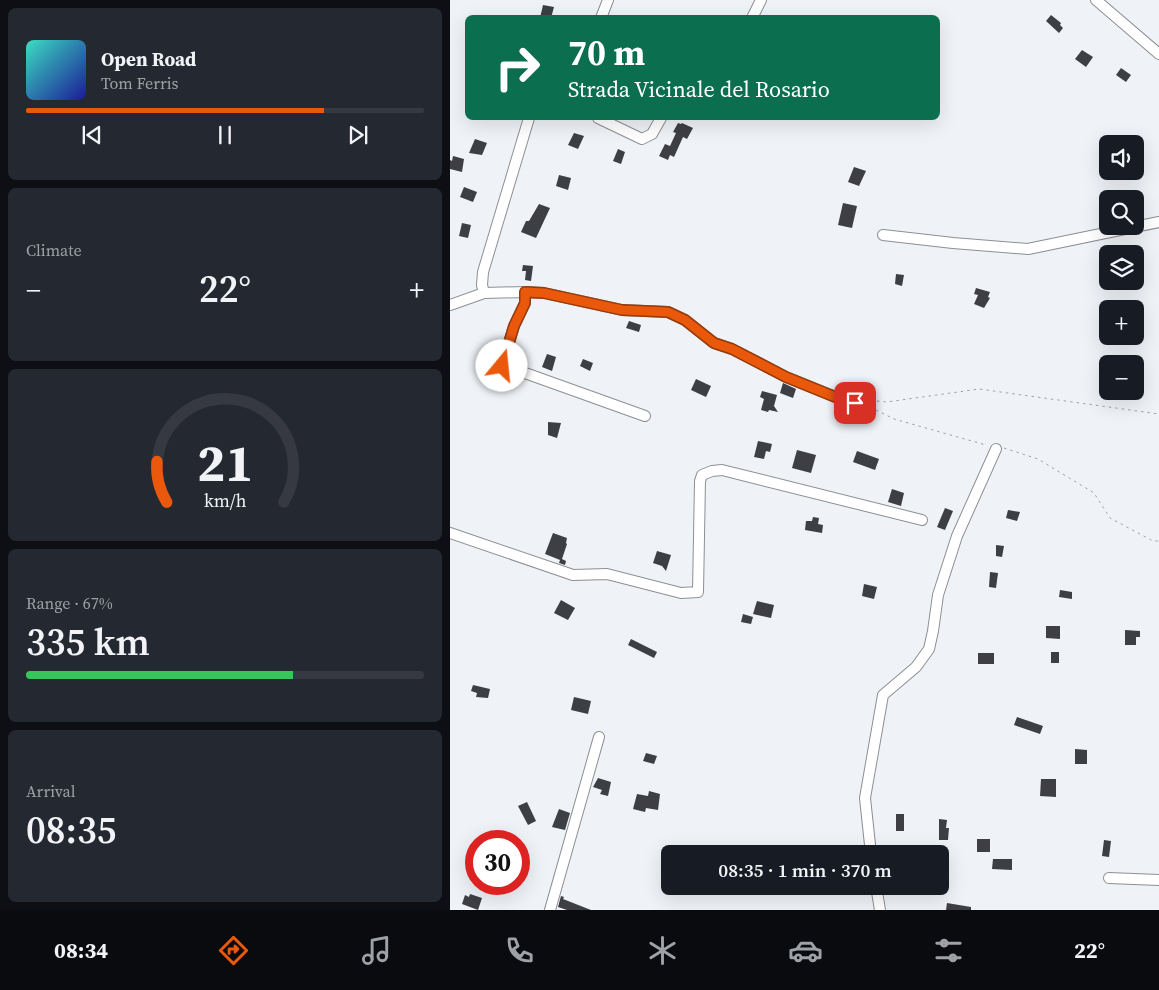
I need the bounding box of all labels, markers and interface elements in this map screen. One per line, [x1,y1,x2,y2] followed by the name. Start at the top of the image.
[568,29,645,77] text: 70 m
[485,35,550,100] icon: right
[101,46,196,72] text: Open Road
[101,72,179,94] text: Tom Ferris
[568,74,830,104] text: Strada Vicinale del Rosario
[78,121,106,149] icon: previous
[211,121,239,149] icon: pause
[344,121,372,149] icon: next
[1099,135,1144,400] map controls
[1099,135,1144,180] button: sound
[1099,190,1144,235] button: search
[26,239,82,261] text: Climate
[1099,245,1144,290] button: layers
[199,263,251,315] text: 22°
[26,271,41,309] text: −
[409,271,424,309] text: +
[1099,300,1144,345] button: +
[475,339,527,391] position arrow
[1099,355,1144,400] button: −
[834,382,876,424] pin
[841,389,869,417] icon: arrive
[197,427,253,498] text: 21
[204,488,247,513] text: km/h
[26,592,113,614] text: Range · 67%
[26,616,150,668] text: 335 km
[26,780,75,802] text: Arrival
[26,804,116,856] text: 08:35
[465,830,530,895] speed limit sign: 30
[718,857,892,883] text: 08:35 · 1 min · 370 m
[216,933,251,968] icon: directions
[359,933,394,968] icon: music
[502,933,537,968] icon: phone
[645,933,680,968] icon: climate
[788,933,823,968] icon: car
[931,933,966,968] icon: filters
[54,935,108,965] text: 08:34
[1074,935,1105,965] text: 22°

